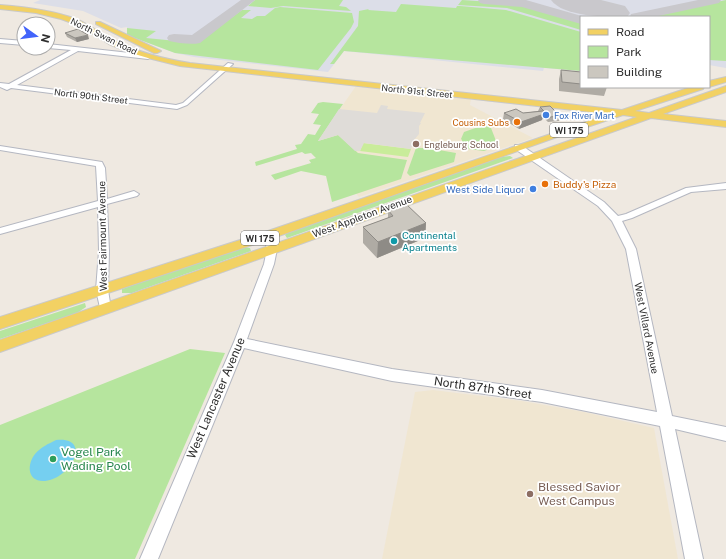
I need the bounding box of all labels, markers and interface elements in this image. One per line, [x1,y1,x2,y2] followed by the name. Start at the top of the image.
[69,15,139,57] street label: North Swan Road
[16,16,56,56] north arrow
[580,16,710,88] legend
[616,25,644,39] text: Road
[39,33,53,44] text: N
[616,45,642,59] text: Park
[616,65,662,79] text: Building
[381,82,454,100] street label: North 91st Street
[53,86,129,106] street label: North 90th Street
[541,110,551,120] marker: Fox River Mart
[554,110,615,121] place label: Fox River Mart
[453,117,509,128] place label: Cousins Subs
[512,117,522,127] marker: Cousins Subs
[550,123,588,137] road number: WI 175
[411,139,421,149] marker: Engleburg School
[424,139,499,150] place label: Engleburg School
[553,178,616,190] place label: Buddy's Pizza
[540,179,550,189] marker: Buddy's Pizza
[95,180,109,291] street label: West Fairmount Avenue
[446,183,525,195] place label: West Side Liquor
[528,184,538,194] marker: West Side Liquor
[311,192,414,240] street label: West Appleton Avenue
[402,229,457,253] place label: Continental Apartments
[241,231,279,245] road number: WI 175
[389,236,399,246] marker: Continental Apartments
[632,281,662,375] street label: West Villard Avenue
[184,335,248,461] street label: West Lancaster Avenue
[433,374,533,402] street label: North 87th Street
[61,445,131,473] place label: Vogel Park Wading Pool
[48,454,58,464] marker: Vogel Park Wading Pool
[538,480,620,508] place label: Blessed Savior West Campus
[525,489,535,499] marker: Blessed Savior West Campus

